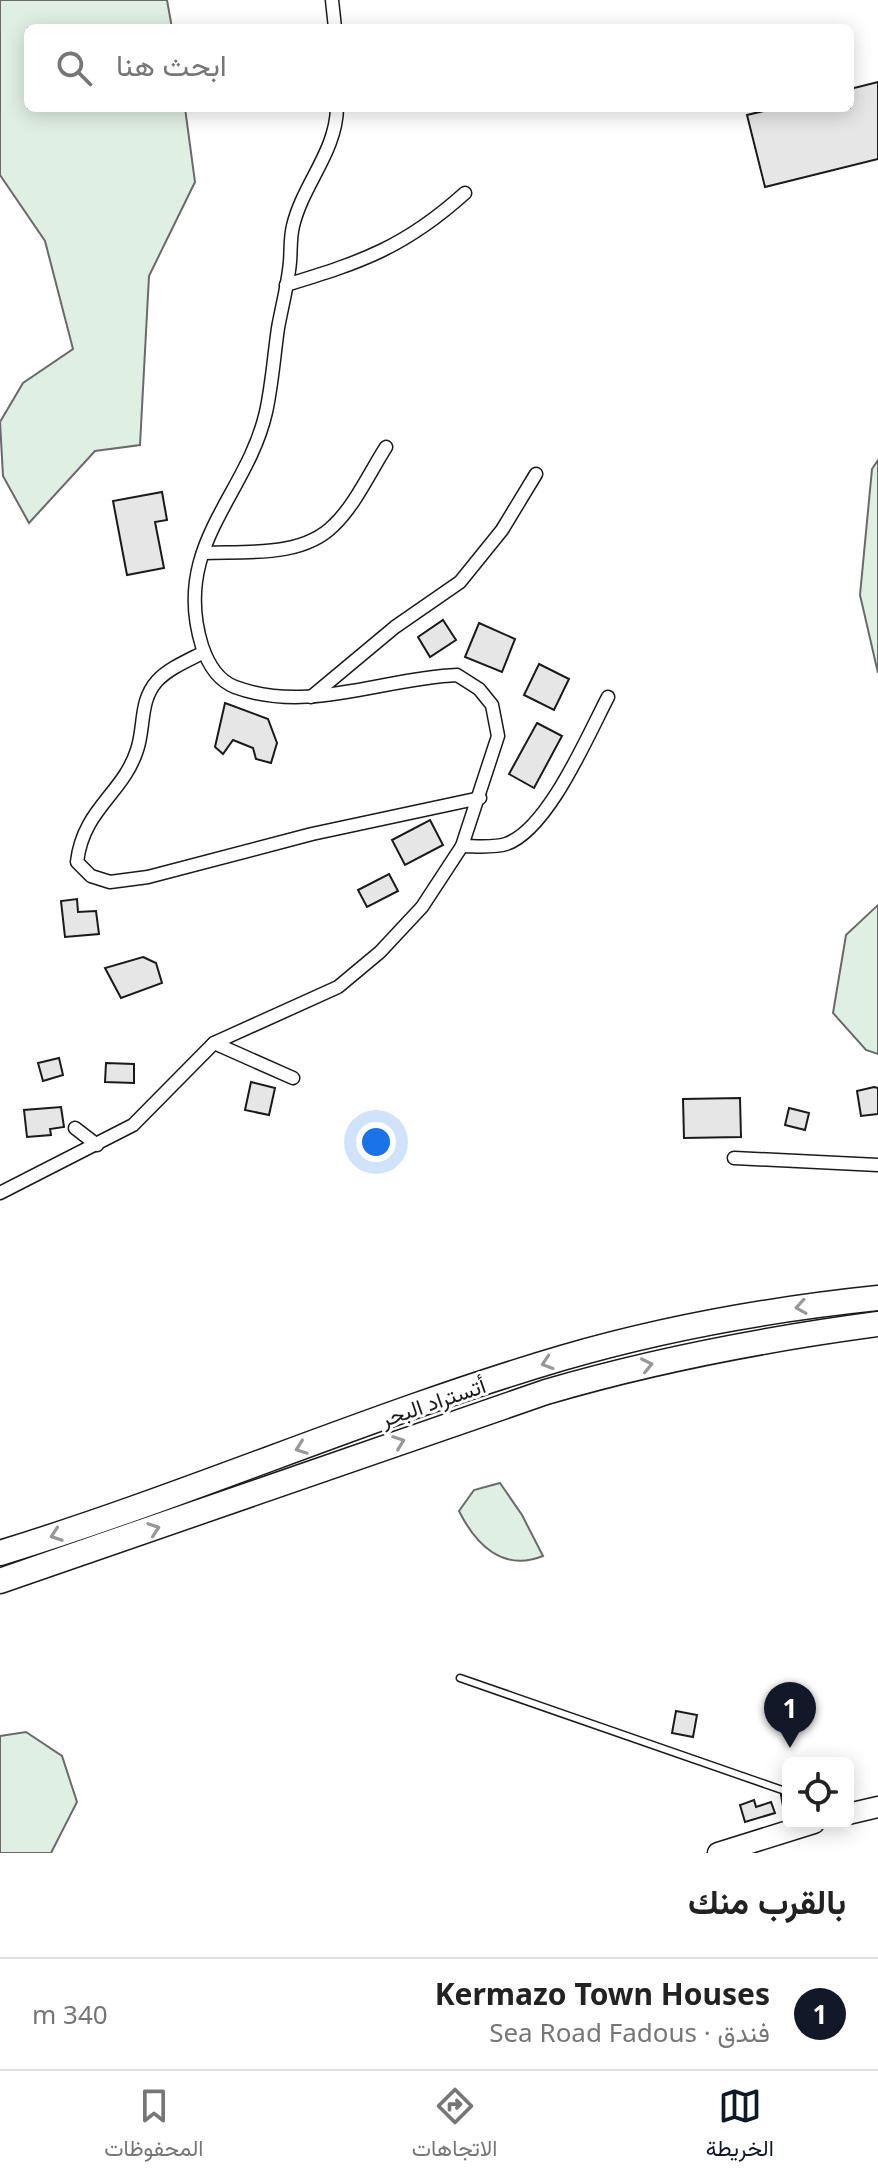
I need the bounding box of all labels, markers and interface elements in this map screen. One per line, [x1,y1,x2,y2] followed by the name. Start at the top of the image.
[24,24,854,112] search box
[116,44,227,85] text: ابحث هنا
[52,46,96,90] icon: search
[356,1122,396,1162] your location
[794,1298,807,1315] one-way arrow
[541,1354,555,1370] one-way arrow
[639,1357,653,1374] one-way arrow
[375,1369,489,1433] street label: أتستراد البحر
[391,1436,405,1452] one-way arrow
[295,1438,309,1455] one-way arrow
[146,1522,160,1539] one-way arrow
[50,1526,64,1542] one-way arrow
[764,1682,816,1748] pin: 1
[782,1757,854,1829] map controls
[782,1757,854,1829] button: locate
[688,1878,846,1924] text: بالقرب منك
[435,1973,770,2014] text: Kermazo Town Houses
[32,1996,108,2032] text: 340 m
[813,1996,827,2032] text: 1
[489,2014,770,2050] text: فندق · Sea Road Fadous
[104,2084,203,2168] tab: المحفوظات
[412,2084,497,2168] tab: الاتجاهات
[706,2084,774,2168] tab: الخريطة

